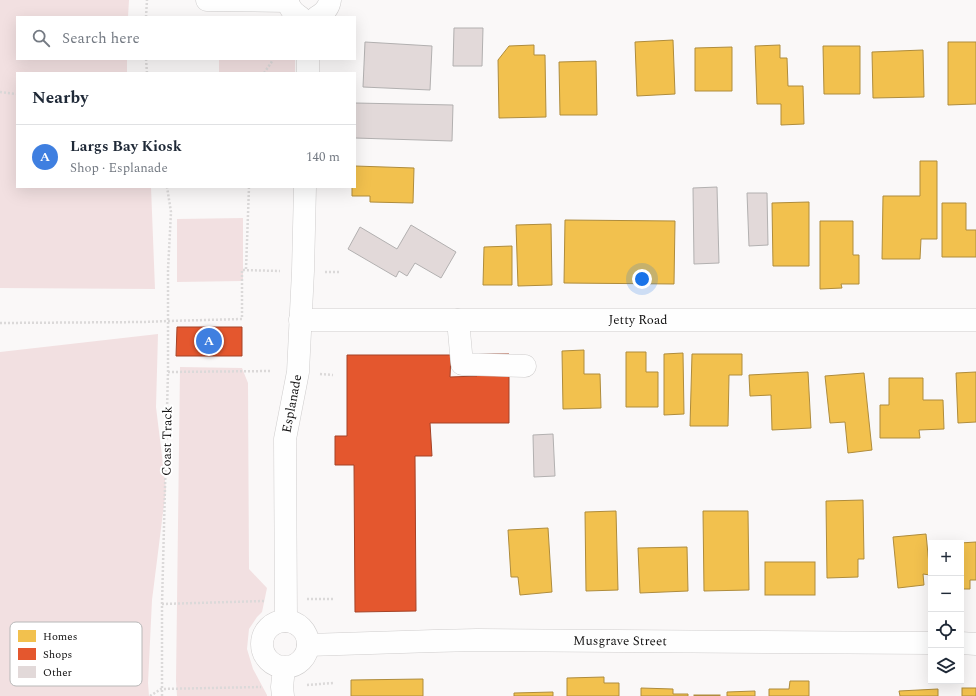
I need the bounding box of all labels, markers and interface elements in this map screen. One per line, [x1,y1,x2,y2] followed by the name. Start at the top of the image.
[16,16,356,60] search box
[30,27,52,49] icon: search
[62,27,140,50] text: Search here
[32,85,88,111] text: Nearby
[70,135,182,158] text: Largs Bay Kiosk
[40,147,50,167] text: A
[306,147,340,167] text: 140 m
[70,158,168,178] text: Shop · Esplanade
[632,269,652,289] your location
[608,310,668,330] street label: Jetty Road
[196,326,222,356] pin: A
[276,373,307,435] street label: Esplanade
[156,406,178,476] street label: Coast Track
[928,540,964,684] map controls
[928,540,964,576] button: +
[928,576,964,612] button: −
[928,612,964,648] button: locate
[10,622,142,686] legend
[43,628,77,645] text: Homes
[573,631,667,651] street label: Musgrave Street
[43,646,72,663] text: Shops
[928,648,964,684] button: layers
[43,664,72,681] text: Other

